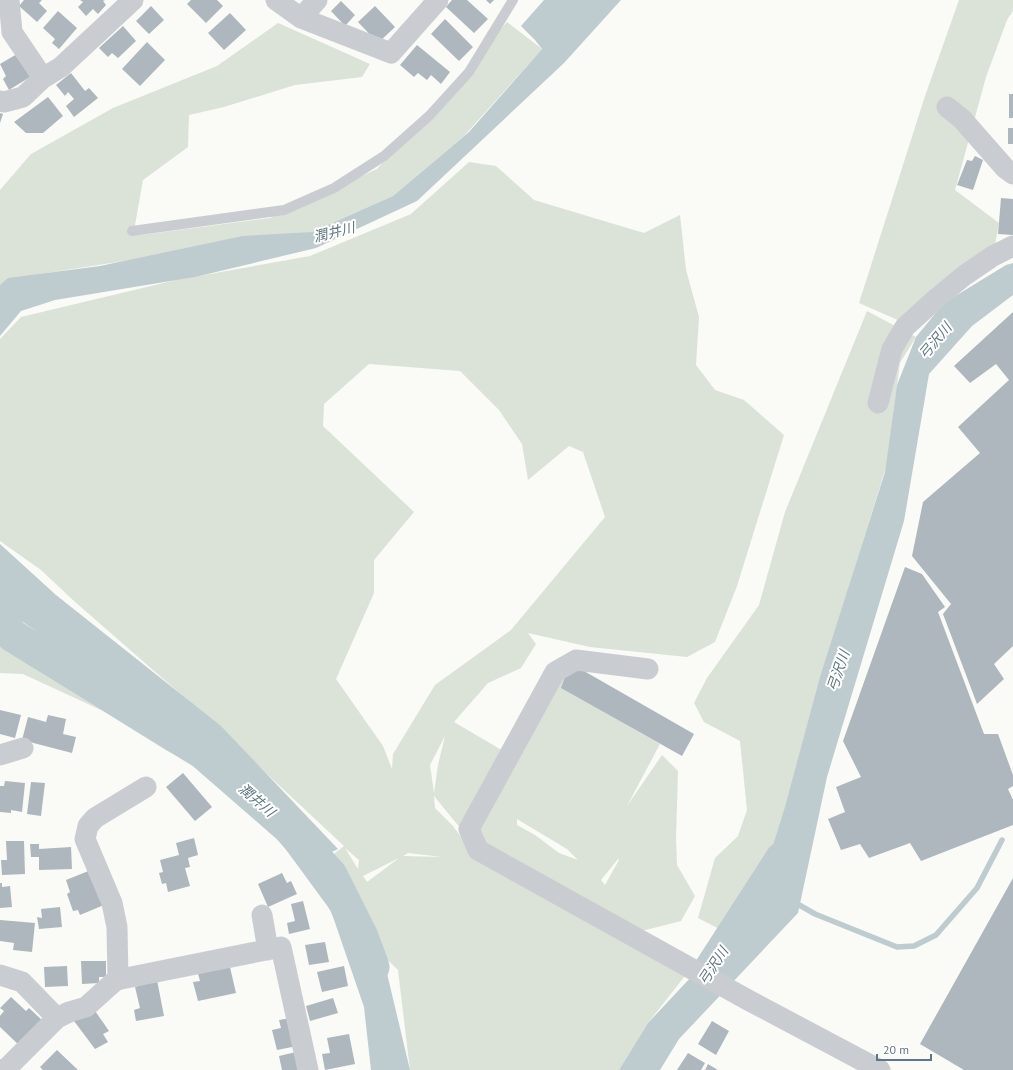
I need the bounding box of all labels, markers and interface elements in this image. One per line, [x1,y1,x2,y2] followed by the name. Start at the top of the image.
[311,218,358,246] water label: 潤井川
[915,318,957,363] water label: 弓沢川
[823,646,854,694] water label: 弓沢川
[235,779,280,822] water label: 潤井川
[694,942,733,989] water label: 弓沢川
[877,1036,931,1062] scale bar
[883,1042,909,1057] text: 20 m

